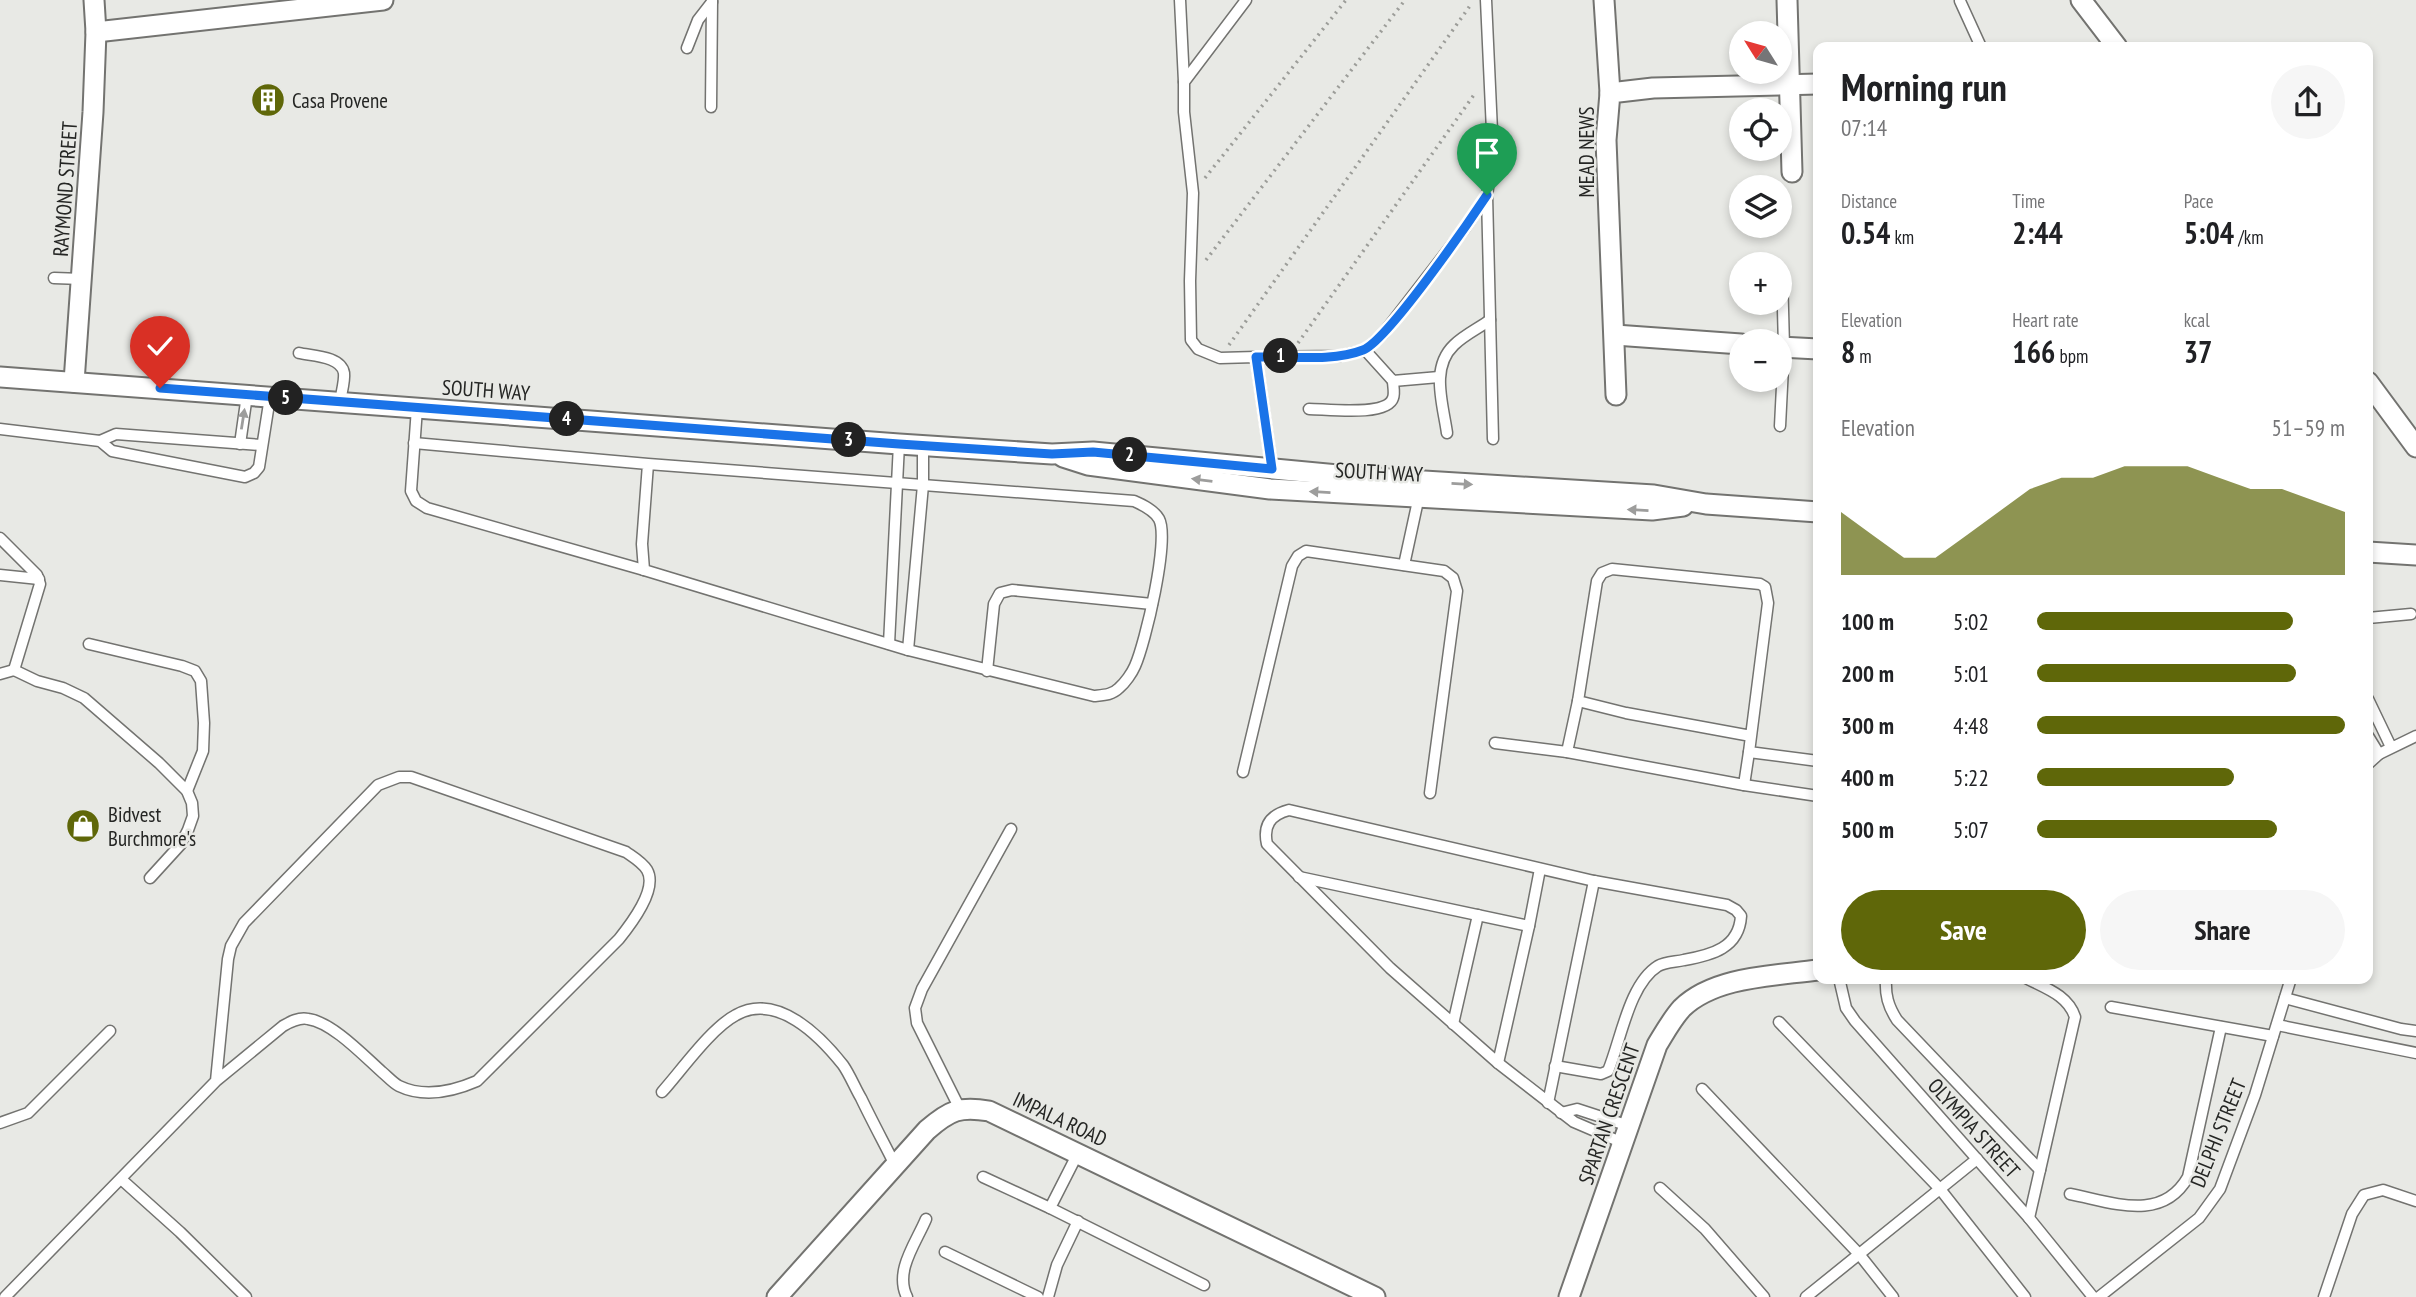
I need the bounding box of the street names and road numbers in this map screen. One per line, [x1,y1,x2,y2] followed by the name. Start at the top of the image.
[1573,106,1600,198] street label: MEAD NEWS
[47,120,83,257] street label: RAYMOND STREET
[441,373,531,407] street label: SOUTH WAY
[1334,456,1424,488] street label: SOUTH WAY
[1572,1039,1646,1188] street label: SPARTAN CRESCENT
[1922,1072,2026,1184] street label: OLYMPIA STREET
[2184,1074,2252,1191] street label: DELPHI STREET
[1009,1085,1111,1153] street label: IMPALA ROAD

